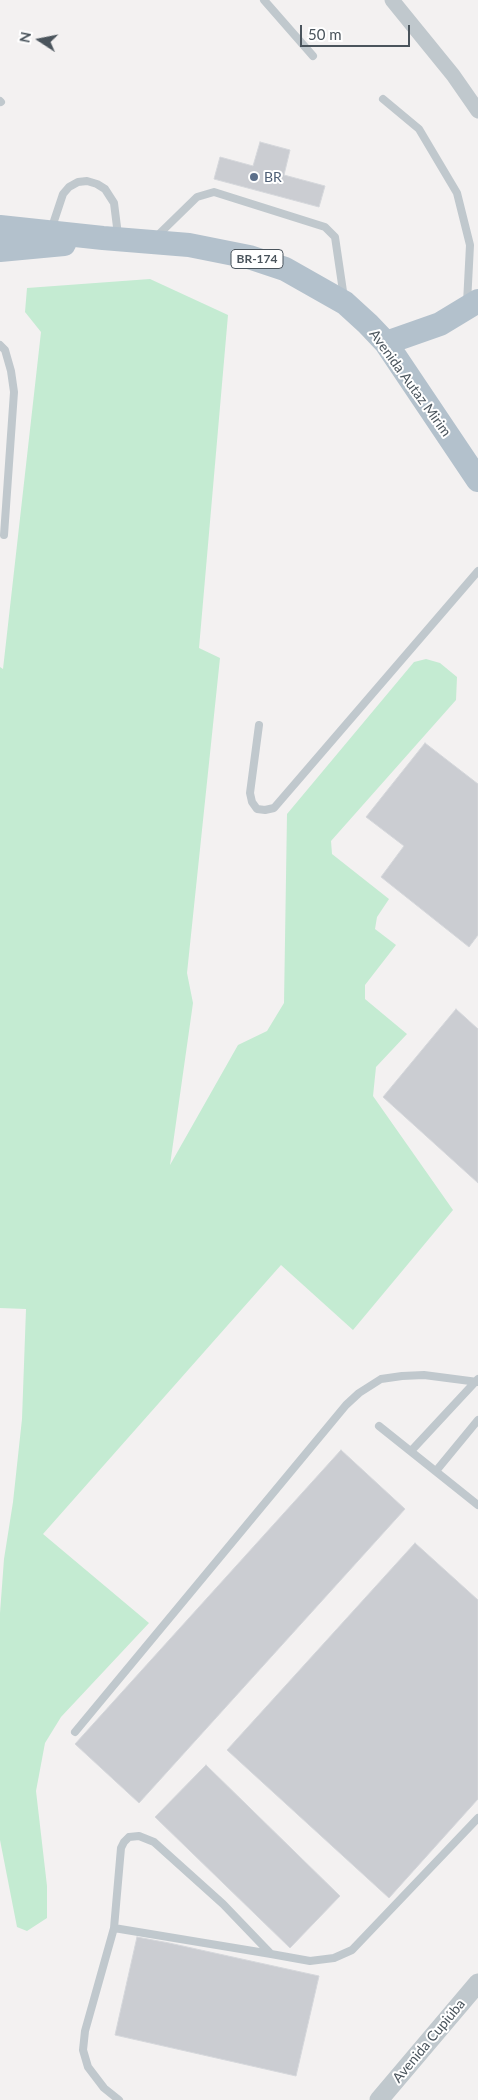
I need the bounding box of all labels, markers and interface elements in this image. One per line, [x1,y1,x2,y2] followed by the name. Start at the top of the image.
[15,15,65,65] north arrow
[303,15,413,47] scale bar
[308,25,342,43] text: 50 m
[15,30,34,44] text: N
[264,169,282,185] place label: BR
[248,171,260,183] marker: BR
[231,250,283,268] road number: BR-174
[366,326,454,440] street label: Avenida Autaz Mirim
[389,1996,469,2086] street label: Avenida Cupiúba

